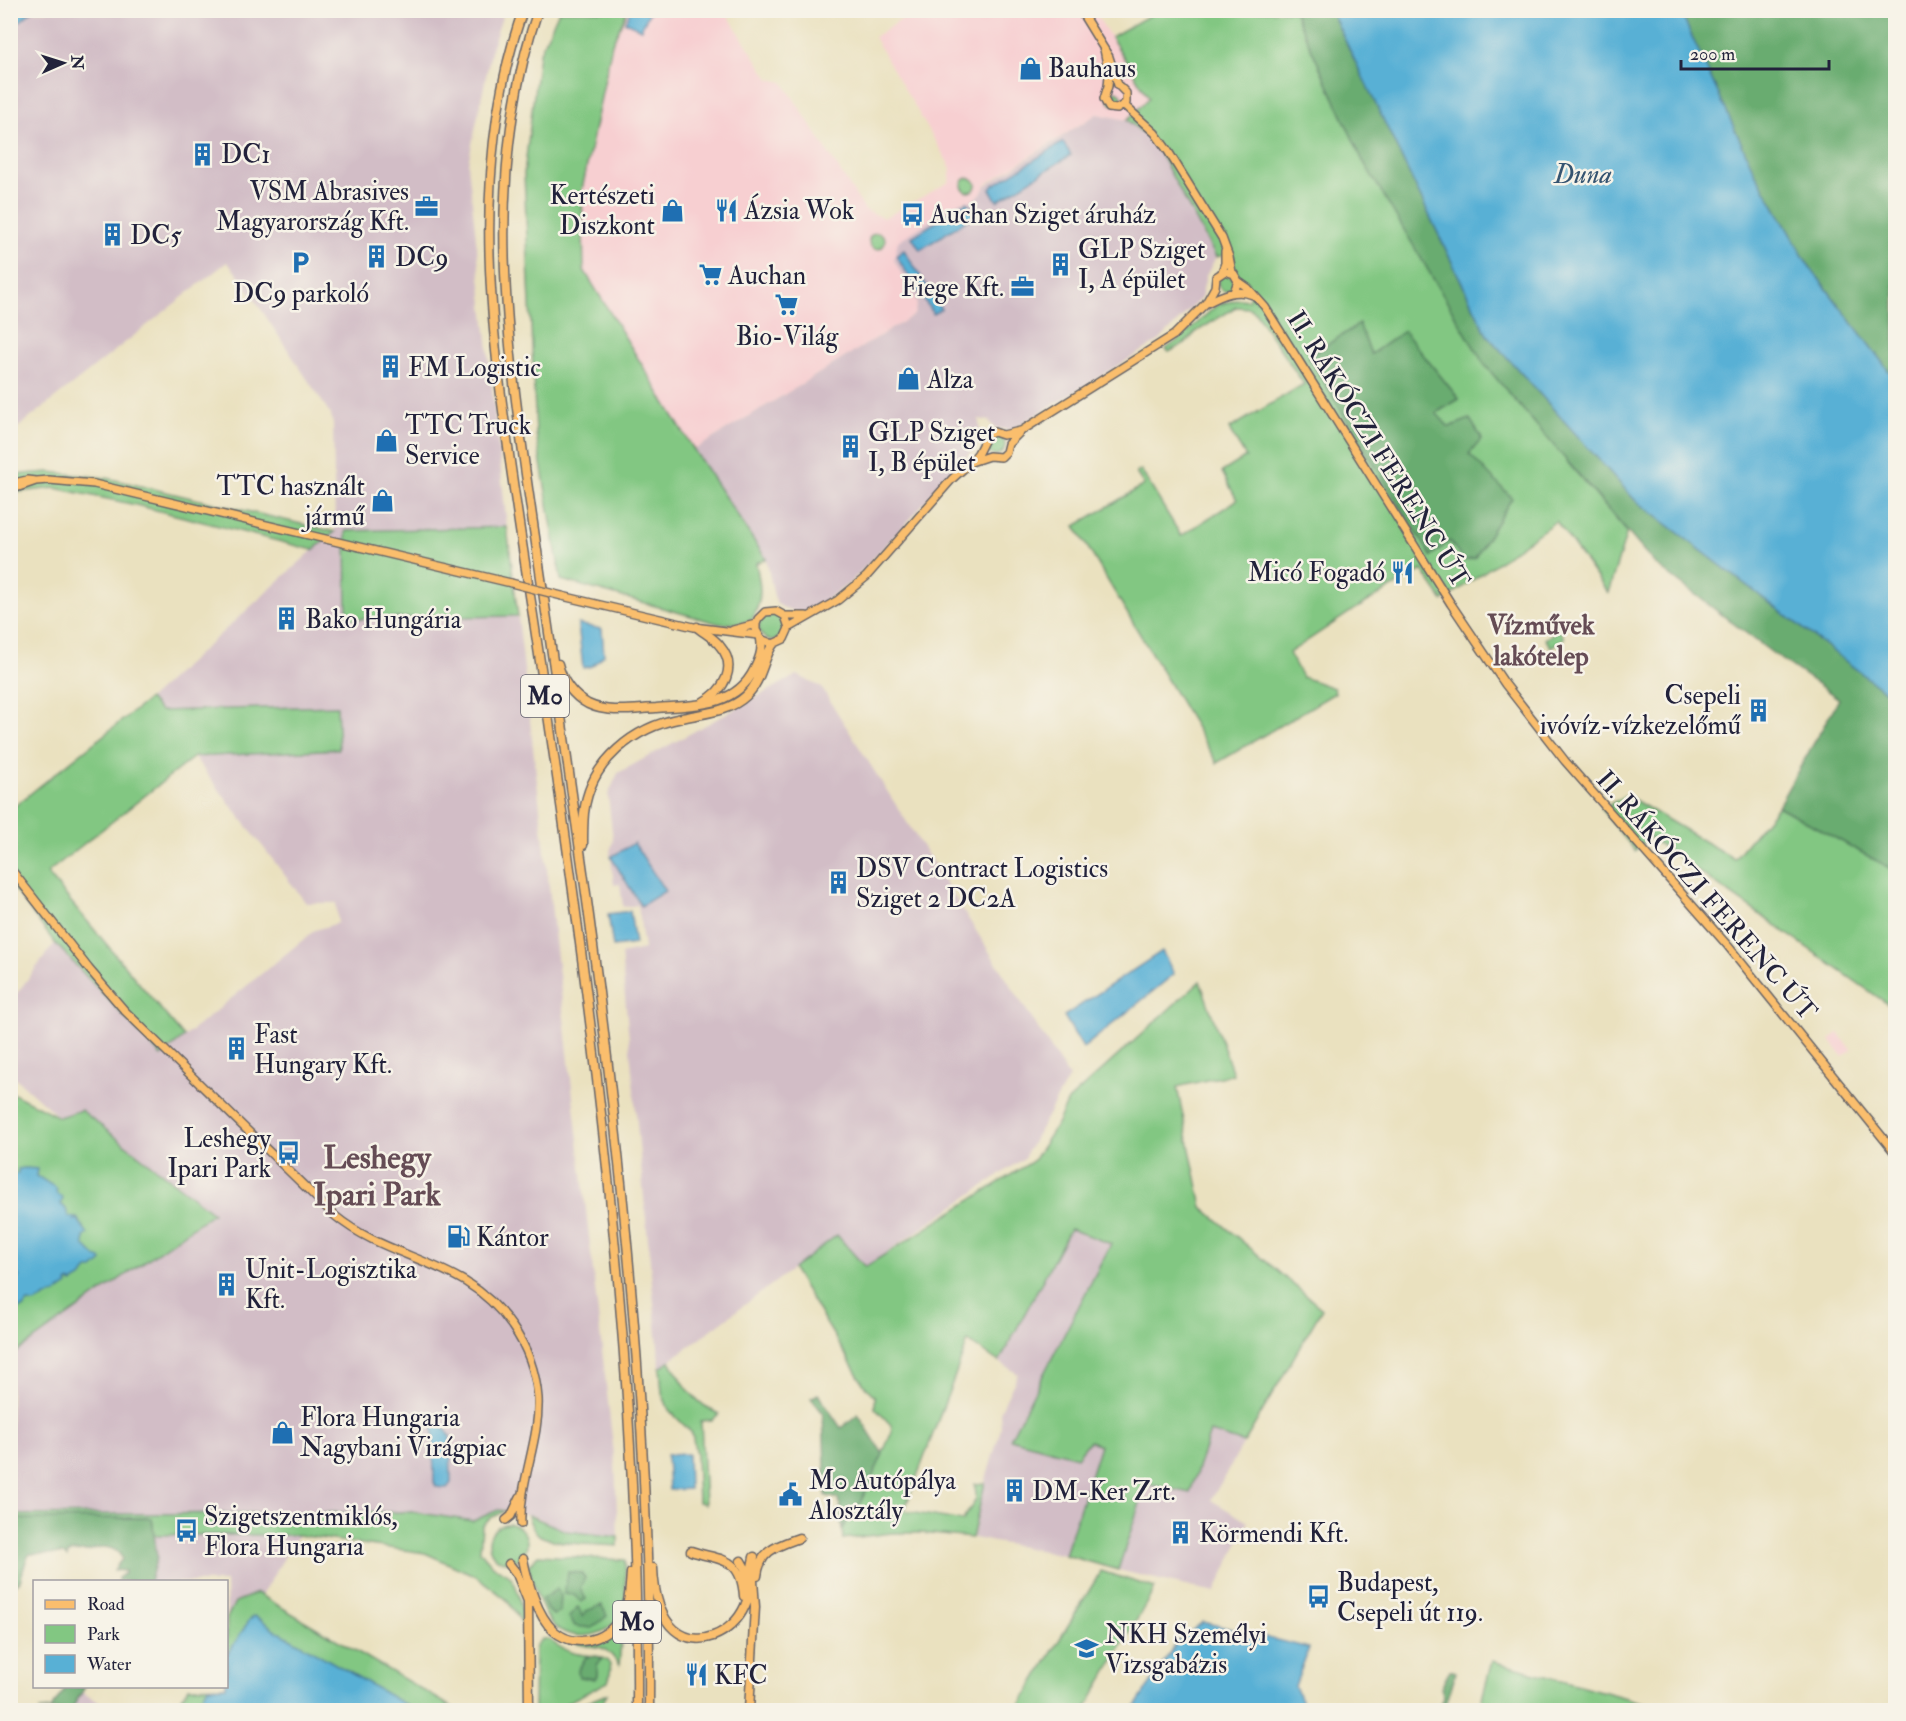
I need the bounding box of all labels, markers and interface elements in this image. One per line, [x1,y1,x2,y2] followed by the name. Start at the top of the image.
[33,33,93,93] north arrow
[1681,33,1830,71] scale bar
[1690,43,1735,66] text: 200 m
[1048,53,1136,85] place label: Bauhaus
[67,54,87,71] text: N
[1017,55,1043,81] shop icon: Bauhaus
[221,139,271,171] place label: DC1
[190,141,216,167] building icon: DC1
[1553,158,1612,191] water label: Duna
[216,176,409,238] place label: VSM Abrasives Magyarország Kft.
[550,180,655,242] place label: Kertészeti Diszkont
[414,193,440,219] office icon: VSM Abrasives Magyarország Kft.
[743,193,855,227] place label: Ázsia Wok
[660,197,686,223] shop icon: Kertészeti Diszkont
[713,197,739,223] restaurant icon: Ázsia Wok
[929,199,1156,231] place label: Auchan Sziget áruház
[899,201,925,227] bus stop icon: Auchan Sziget áruház
[130,220,182,252] place label: DC5
[99,222,125,248] building icon: DC5
[1078,234,1205,297] place label: GLP Sziget I, A épület
[395,242,449,274] place label: DC9
[364,244,390,270] building icon: DC9
[288,249,314,275] parking icon: DC9 parkoló
[1047,251,1073,277] building icon: GLP Sziget I, A épület
[727,260,806,292] place label: Auchan
[697,262,723,288] supermarket icon: Auchan
[901,272,1004,304] place label: Fiege Kft.
[1009,274,1035,300] office icon: Fiege Kft.
[233,278,369,311] place label: DC9 parkoló
[774,292,800,318] supermarket icon: Bio-Világ
[1280,304,1478,594] street label: II. RÁKÓCZI FERENC ÚT
[736,321,839,353] place label: Bio-Világ
[408,352,541,384] place label: FM Logistic
[377,354,403,380] building icon: FM Logistic
[926,364,974,396] place label: Alza
[896,366,922,392] shop icon: Alza
[405,410,532,472] place label: TTC Truck Service
[868,417,995,480] place label: GLP Sziget I, B épület
[374,427,400,453] shop icon: TTC Truck Service
[837,434,863,460] building icon: GLP Sziget I, B épület
[217,471,366,533] place label: TTC használt jármű
[370,488,396,514] shop icon: TTC használt jármű
[1248,557,1385,589] place label: Micó Fogadó
[1390,559,1416,585] restaurant icon: Micó Fogadó
[305,604,462,636] place label: Bako Hungária
[274,606,300,632] building icon: Bako Hungária
[1486,609,1596,674] district label: Vízművek lakótelep
[521,675,569,717] road number: M0
[1540,680,1742,742] place label: Csepeli ivóvíz-vízkezelőmű
[1746,697,1772,723] building icon: Csepeli ivóvíz-vízkezelőmű
[1589,763,1825,1027] street label: II. RÁKÓCZI FERENC ÚT
[856,853,1108,915] place label: DSV Contract Logistics Sziget 2 DC2A
[825,870,851,896] building icon: DSV Contract Logistics Sziget 2 DC2A
[254,1019,392,1081] place label: Fast Hungary Kft.
[223,1036,249,1062] building icon: Fast Hungary Kft.
[167,1123,272,1186] place label: Leshegy Ipari Park
[313,1138,441,1215] district label: Leshegy Ipari Park
[276,1140,302,1166] bus stop icon: Leshegy Ipari Park
[476,1222,549,1254] place label: Kántor
[445,1224,471,1250] fuel station icon: Kántor
[245,1254,417,1316] place label: Unit-Logisztika Kft.
[214,1271,240,1297] building icon: Unit-Logisztika Kft.
[300,1402,507,1465] place label: Flora Hungaria Nagybani Virágpiac
[269,1419,295,1445] shop icon: Flora Hungaria Nagybani Virágpiac
[808,1465,956,1527] place label: M0 Autópálya Alosztály
[1032,1476,1176,1508] place label: DM-Ker Zrt.
[1001,1478,1027,1504] building icon: DM-Ker Zrt.
[778,1482,804,1508] public building icon: M0 Autópálya Alosztály
[204,1501,398,1563] place label: Szigetszentmiklós, Flora Hungaria
[173,1518,199,1544] bus stop icon: Szigetszentmiklós, Flora Hungaria
[1199,1518,1348,1550] place label: Körmendi Kft.
[1168,1520,1194,1546] building icon: Körmendi Kft.
[1337,1567,1483,1630] place label: Budapest, Csepeli út 119.
[33,1580,228,1688] legend
[1306,1584,1332,1610] bus stop icon: Budapest, Csepeli út 119.
[87,1593,125,1616] text: Road
[613,1601,661,1643] road number: M0
[1105,1619,1267,1681] place label: NKH Személyi Vizsgabázis
[87,1623,120,1646] text: Park
[1074,1636,1100,1662] school or university icon: NKH Személyi Vizsgabázis
[86,1653,131,1676] text: Water
[714,1660,768,1692] place label: KFC
[683,1662,709,1688] restaurant icon: KFC

